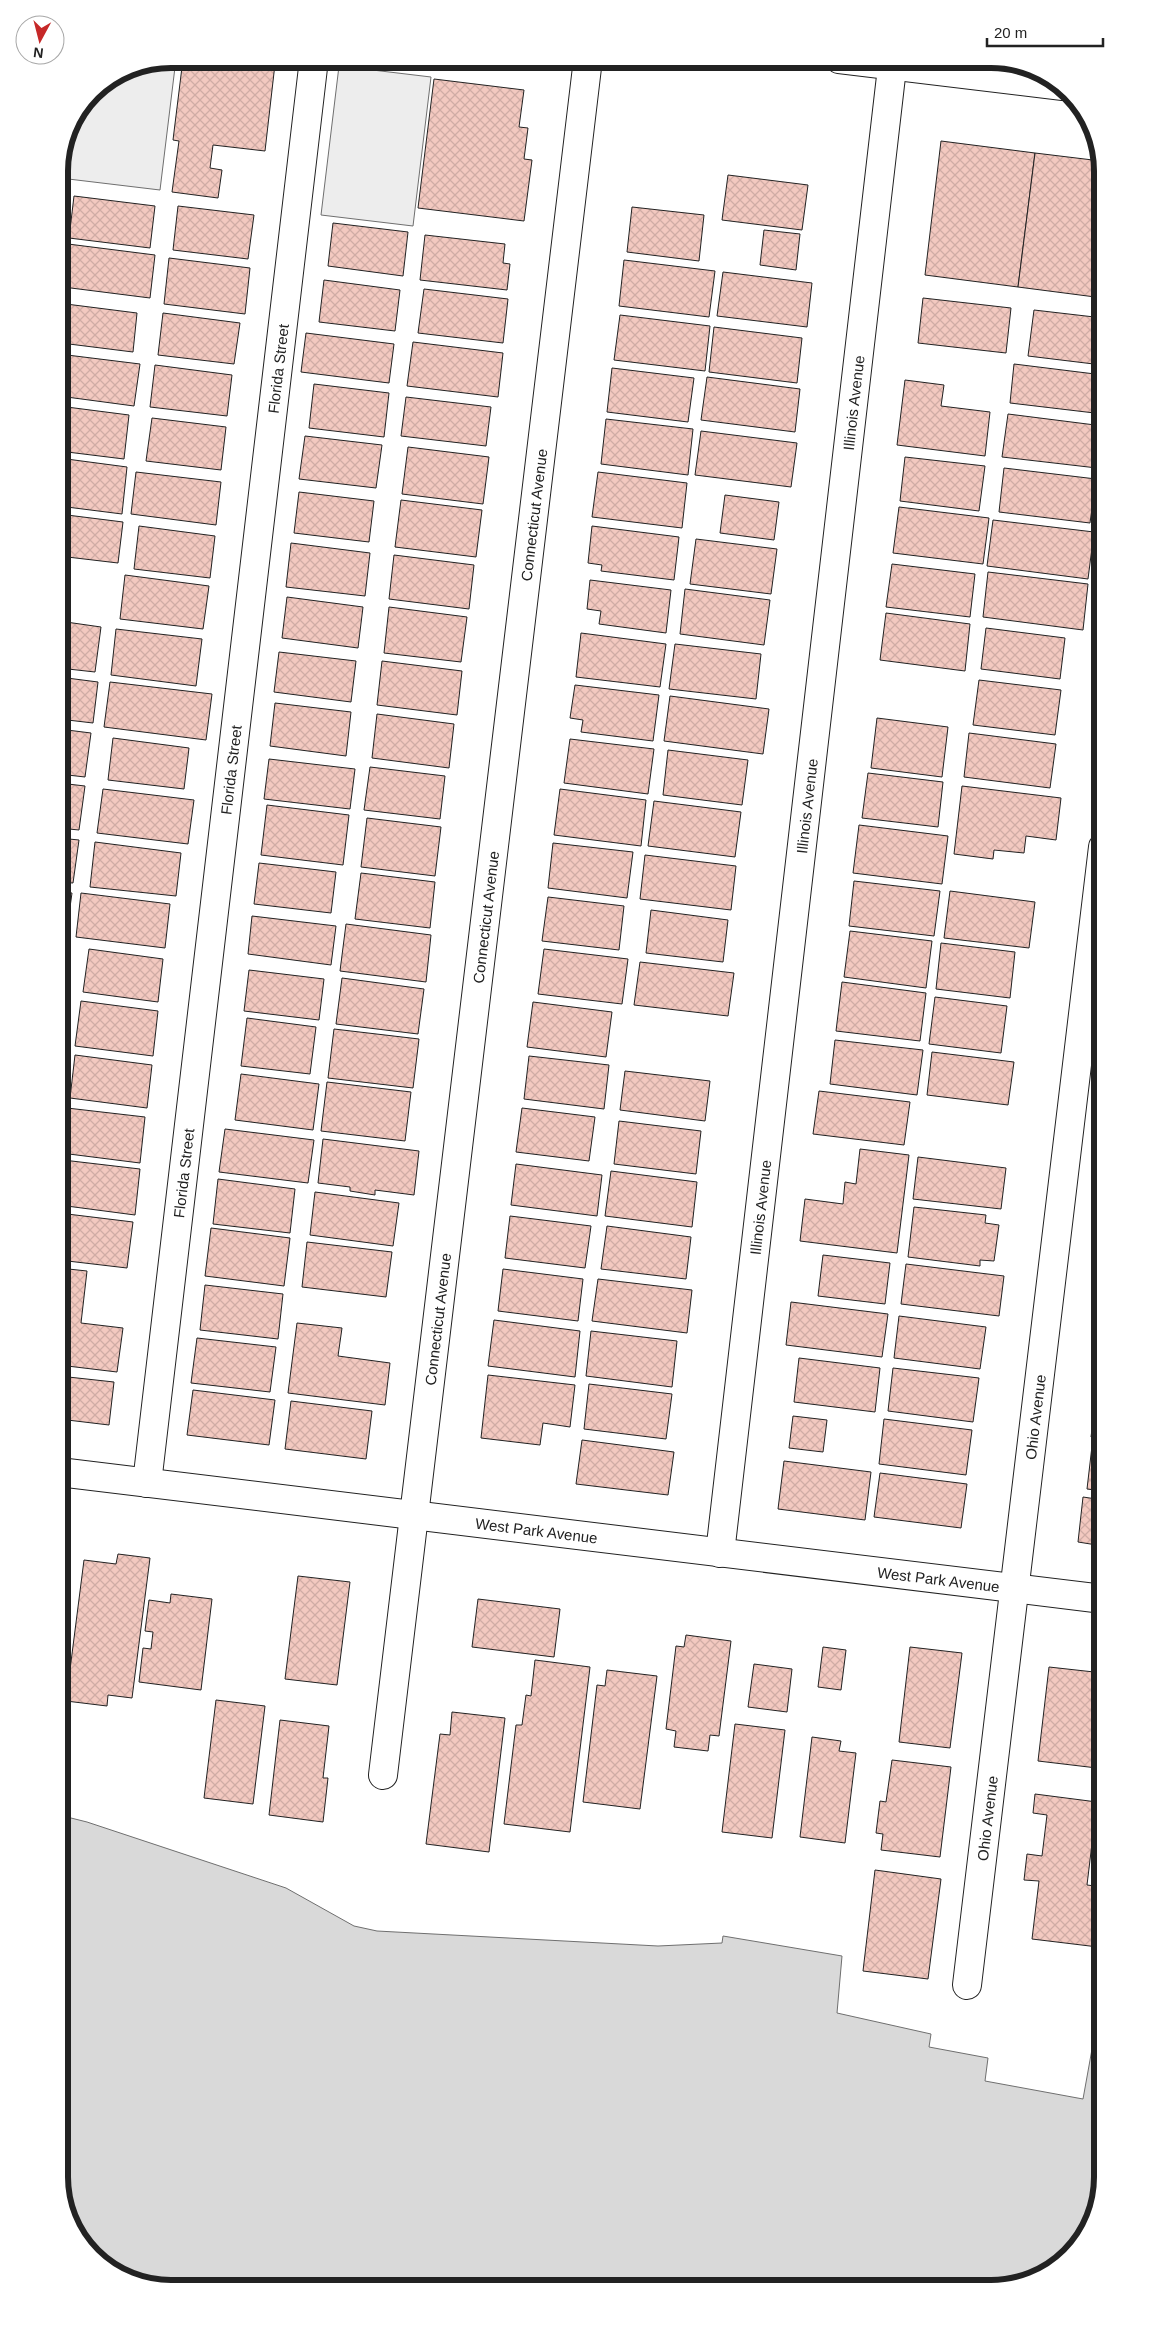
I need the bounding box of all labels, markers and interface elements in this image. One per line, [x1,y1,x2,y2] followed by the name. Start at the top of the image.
[15,15,65,65] north arrow
[987,15,1103,47] scale bar
[994,24,1027,41] text: 20 m
[32,44,44,61] text: N
[264,322,291,414] street label: Florida Street
[839,354,867,451] street label: Illinois Avenue
[517,448,550,582] street label: Connecticut Avenue
[217,723,244,816] street label: Florida Street
[793,757,820,854] street label: Illinois Avenue
[469,850,502,984] street label: Connecticut Avenue
[170,1127,197,1219] street label: Florida Street
[746,1159,774,1256] street label: Illinois Avenue
[421,1252,454,1386] street label: Connecticut Avenue
[1021,1374,1048,1461] street label: Ohio Avenue
[474,1514,599,1546] street label: West Park Avenue
[876,1563,1001,1595] street label: West Park Avenue
[973,1775,1000,1862] street label: Ohio Avenue

